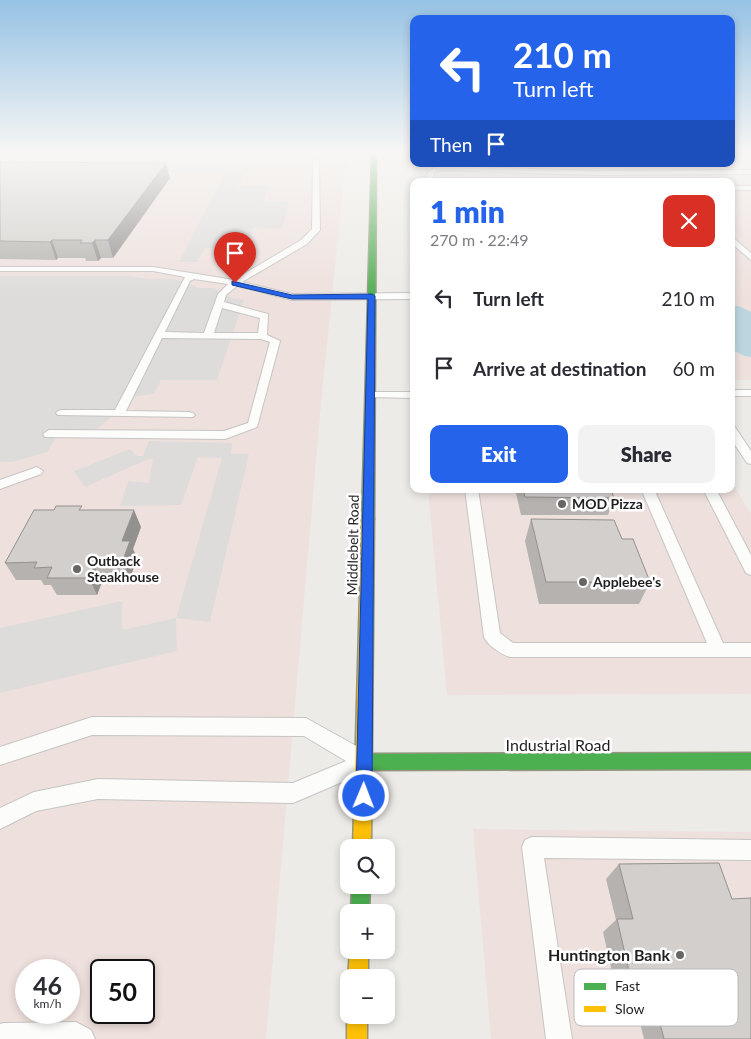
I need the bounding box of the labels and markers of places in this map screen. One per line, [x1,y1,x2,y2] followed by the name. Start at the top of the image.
[214,232,256,283] pin
[572,495,643,512] place label: MOD Pizza
[556,498,568,510] marker: MOD Pizza
[87,552,160,585] place label: Outback Steakhouse
[71,563,83,575] marker: Outback Steakhouse
[592,573,661,590] place label: Applebee's
[577,576,589,588] marker: Applebee's
[548,945,670,964] place label: Huntington Bank
[674,949,686,961] marker: Huntington Bank

